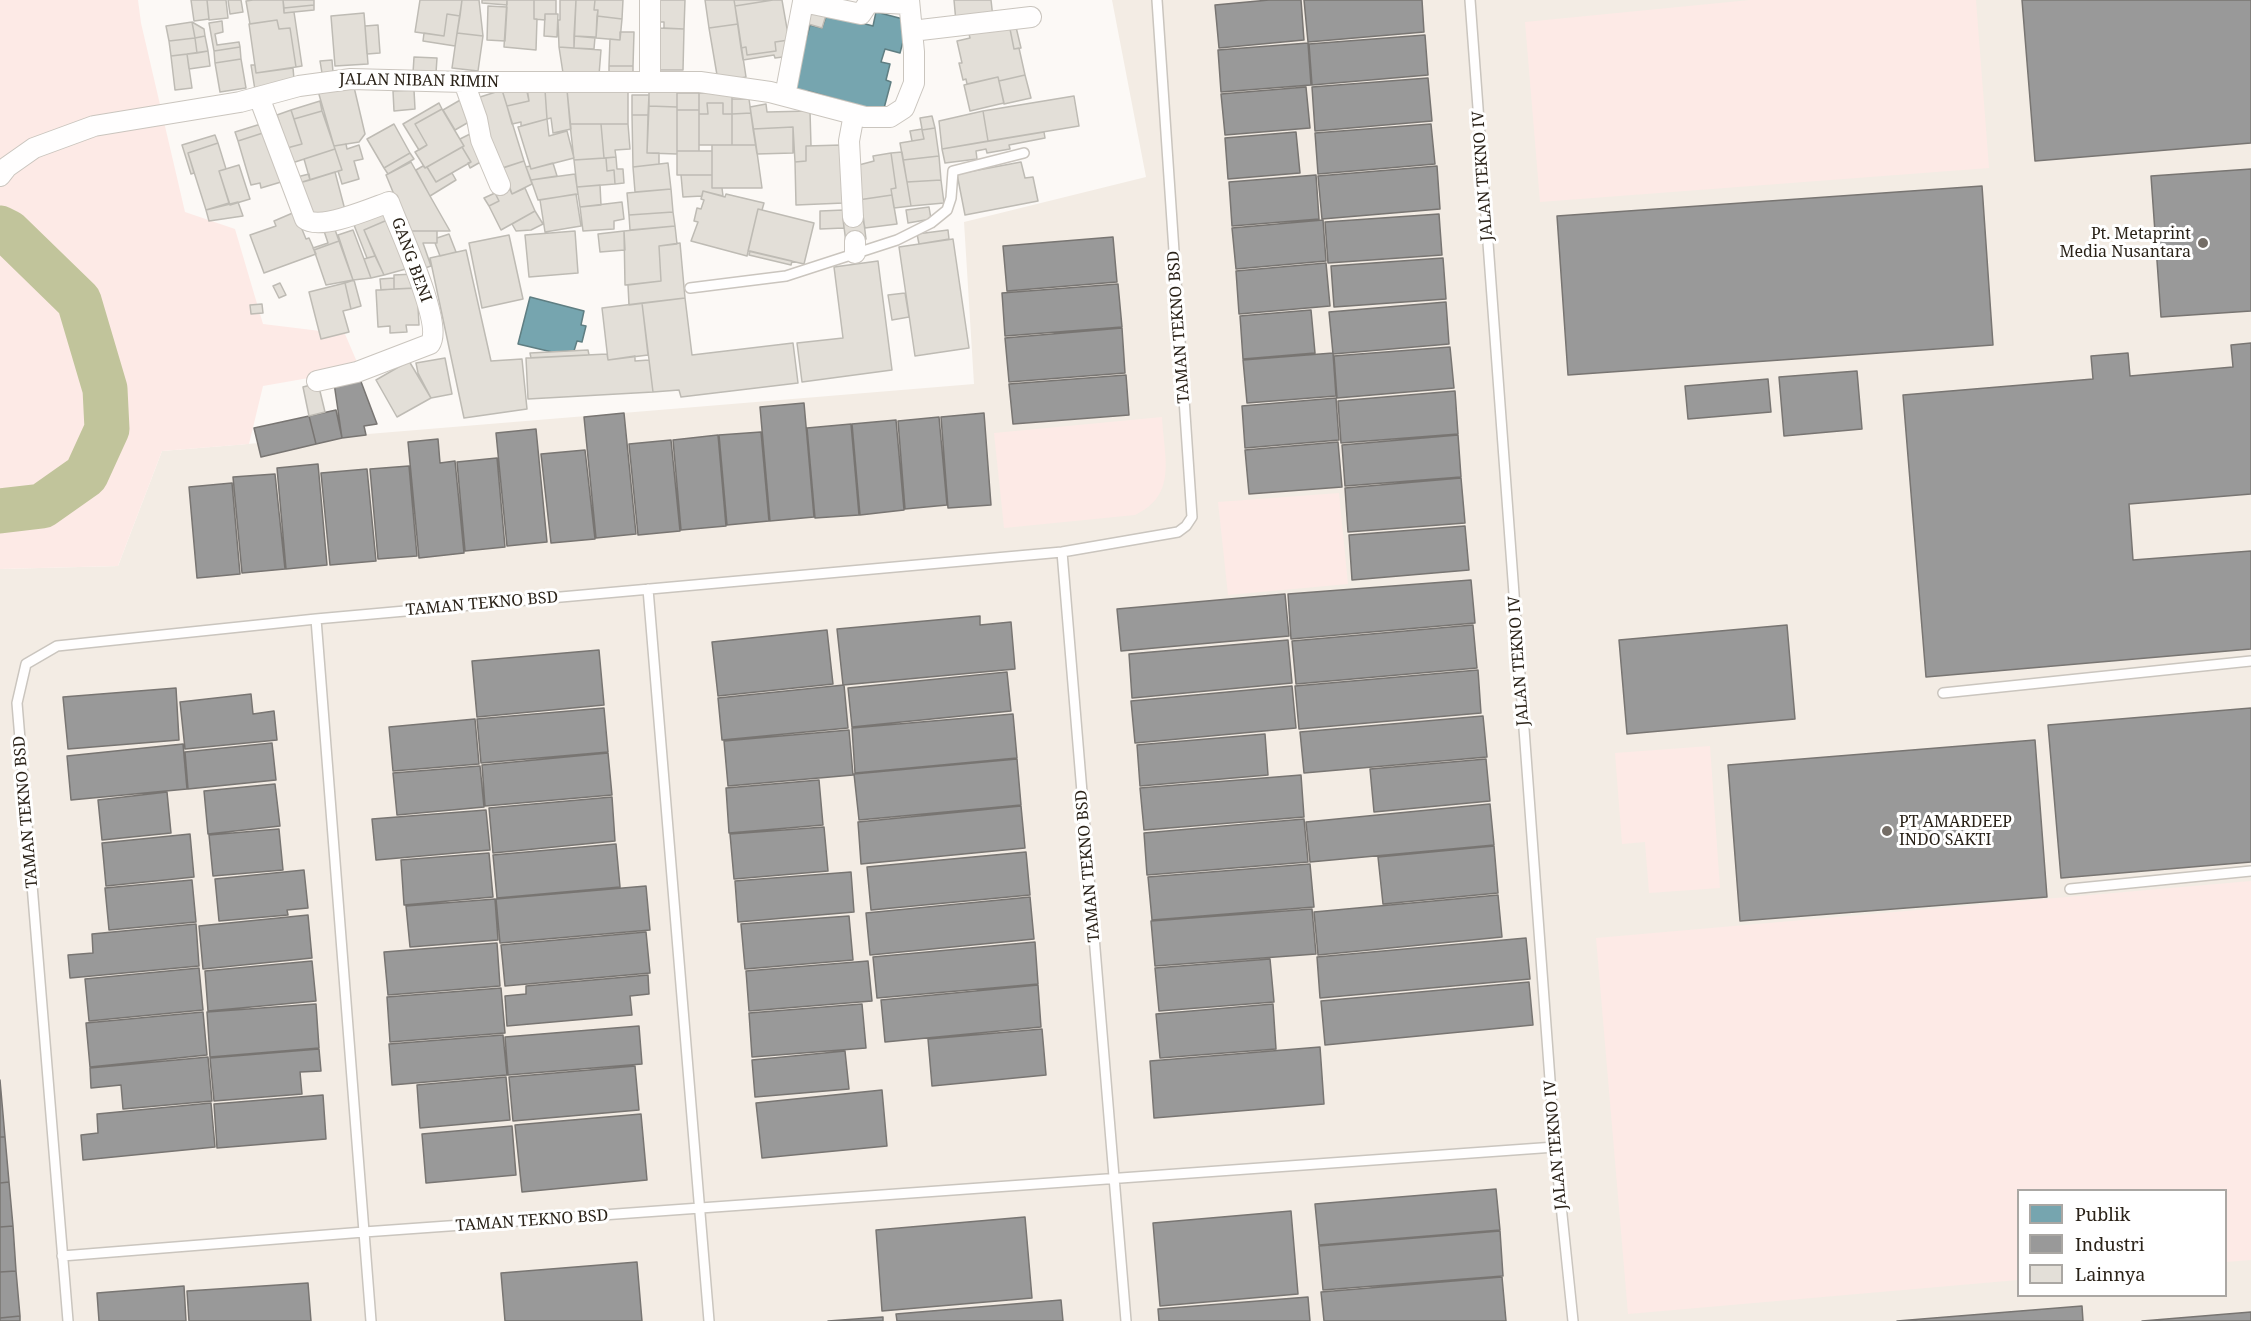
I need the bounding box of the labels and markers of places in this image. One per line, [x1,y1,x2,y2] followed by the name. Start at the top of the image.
[2060,224,2191,262] place label: Pt. Metaprint Media Nusantara
[2196,236,2210,250] marker: Pt. Metaprint Media Nusantara
[1899,812,2012,850] place label: PT AMARDEEP INDO SAKTI
[1880,824,1894,838] marker: PT AMARDEEP INDO SAKTI

